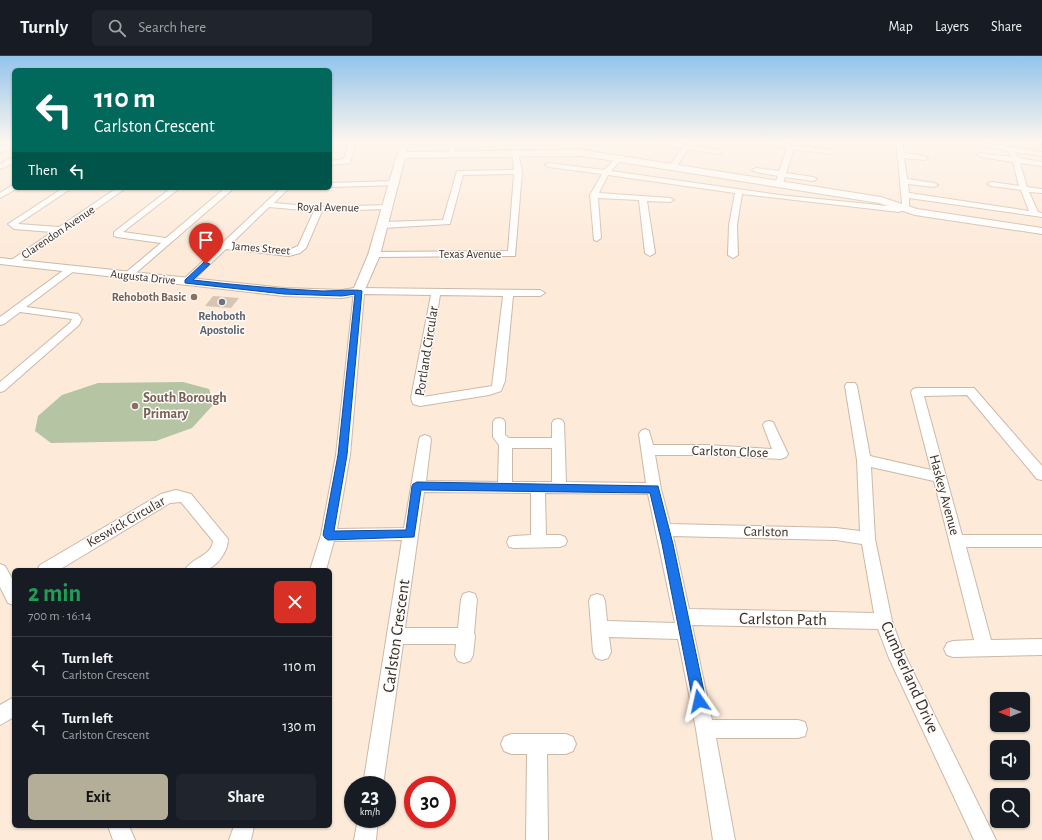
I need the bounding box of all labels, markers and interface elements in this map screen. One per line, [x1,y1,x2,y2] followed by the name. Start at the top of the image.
[92,10,372,46] search box
[106,17,128,39] icon: search
[20,18,68,37] text: Turnly
[138,20,206,35] text: Search here
[888,20,913,34] text: Map
[935,20,969,34] text: Layers
[991,20,1022,34] text: Share
[28,84,80,136] icon: left
[94,85,156,113] text: 110 m
[94,118,215,136] text: Carlston Crescent
[66,160,88,182] icon: left
[28,163,58,178] text: Then
[297,200,359,215] street label: Royal Avenue
[19,203,97,261] street label: Clarendon Avenue
[189,223,223,264] pin
[195,229,217,251] icon: arrive
[231,239,291,257] street label: James Street
[439,248,501,260] street label: Texas Avenue
[110,268,176,286] street label: Augusta Drive
[112,291,186,303] place label: Rehoboth Basic
[189,292,199,302] marker: Rehoboth Basic
[217,297,227,307] marker: Rehoboth Apostolic
[413,304,441,397] street label: Portland Circular
[198,310,246,336] place label: Rehoboth Apostolic
[143,391,227,421] place label: South Borough Primary
[130,401,140,411] marker: South Borough Primary
[691,444,769,460] street label: Carlston Close
[927,453,961,537] street label: Haskey Avenue
[84,494,168,550] street label: Keswick Circular
[743,525,789,539] street label: Carlston
[380,578,412,694] street label: Carlston Crescent
[274,581,316,623] button: close
[28,582,81,606] text: 2 min
[28,610,91,623] text: 700 m · 16:14
[739,610,827,628] street label: Carlston Path
[878,619,942,736] street label: Cumberland Drive
[62,651,113,666] text: Turn left
[28,656,50,678] icon: left
[283,659,316,674] text: 110 m
[62,669,149,682] text: Carlston Crescent
[678,680,720,722] position arrow
[990,692,1030,732] north arrow
[990,692,1030,828] map controls
[62,711,113,726] text: Turn left
[28,716,50,738] icon: left
[282,719,316,734] text: 130 m
[62,729,149,742] text: Carlston Crescent
[990,740,1030,780] button: sound
[28,774,168,820] button: Exit
[176,774,316,820] button: Share
[404,776,456,828] speed limit sign: 30
[361,787,379,807] text: 23
[990,788,1030,828] button: search
[360,807,380,817] text: km/h

